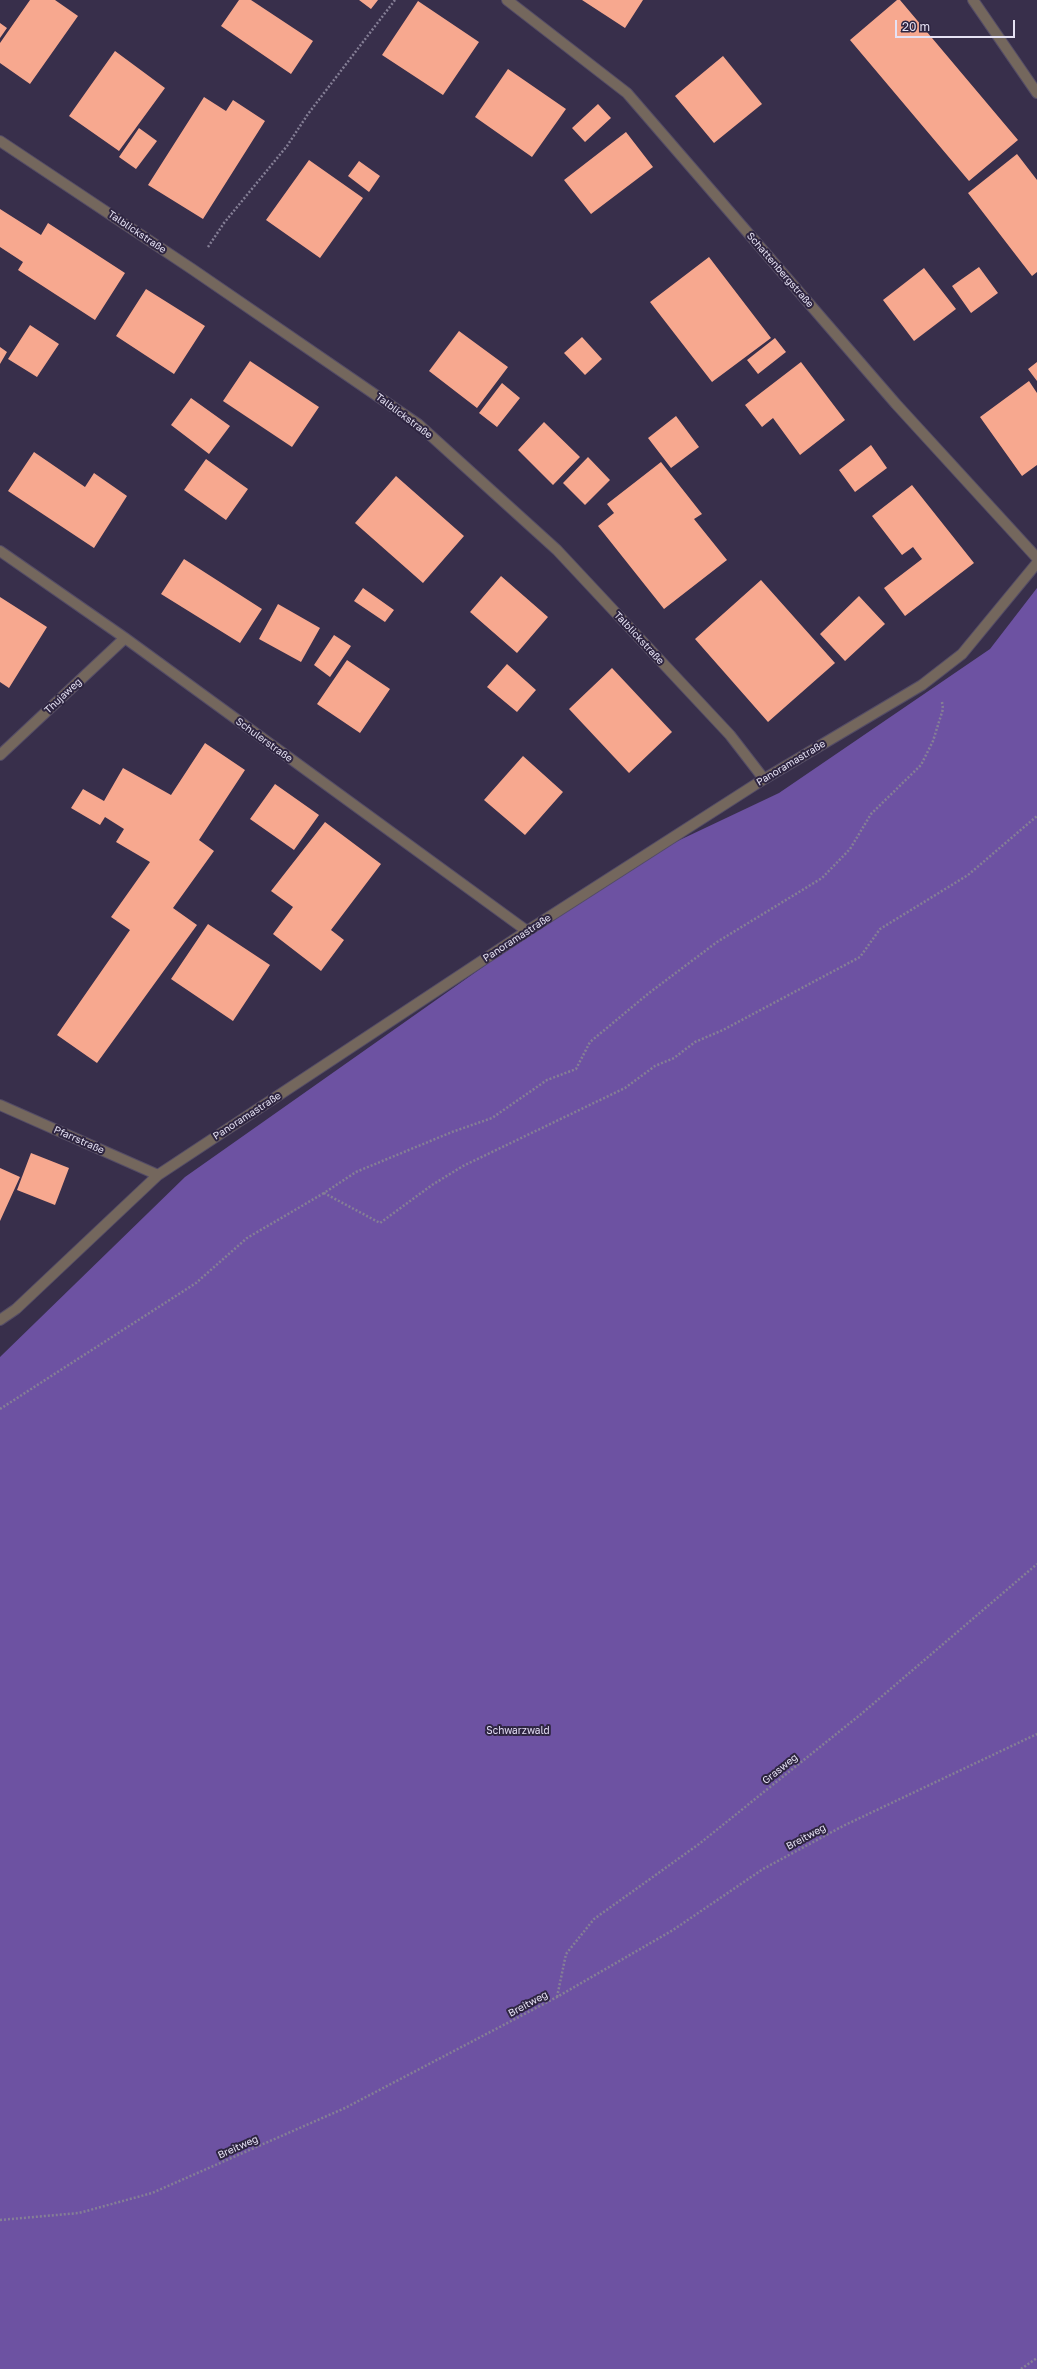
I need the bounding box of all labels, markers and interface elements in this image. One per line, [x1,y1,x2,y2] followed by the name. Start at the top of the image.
[897,12,1017,38] scale bar
[902,19,930,34] text: 20 m
[106,208,168,256] street label: Talblickstraße
[744,230,816,310] street label: Schattenbergstraße
[373,391,435,441] street label: Talblickstraße
[612,609,666,667] street label: Talblickstraße
[42,676,84,716] street label: Thujaweg
[233,715,295,765] street label: Schulerstraße
[754,738,828,788] street label: Panoramastraße
[481,912,553,964] street label: Panoramastraße
[211,1090,283,1142] street label: Panoramastraße
[52,1124,106,1156] street label: Pfarrstraße
[486,1725,550,1737] park label: Schwarzwald
[760,1751,800,1787] street label: Grasweg
[784,1822,828,1852] street label: Breitweg
[506,1989,550,2019] street label: Breitweg
[216,2133,260,2161] street label: Breitweg

